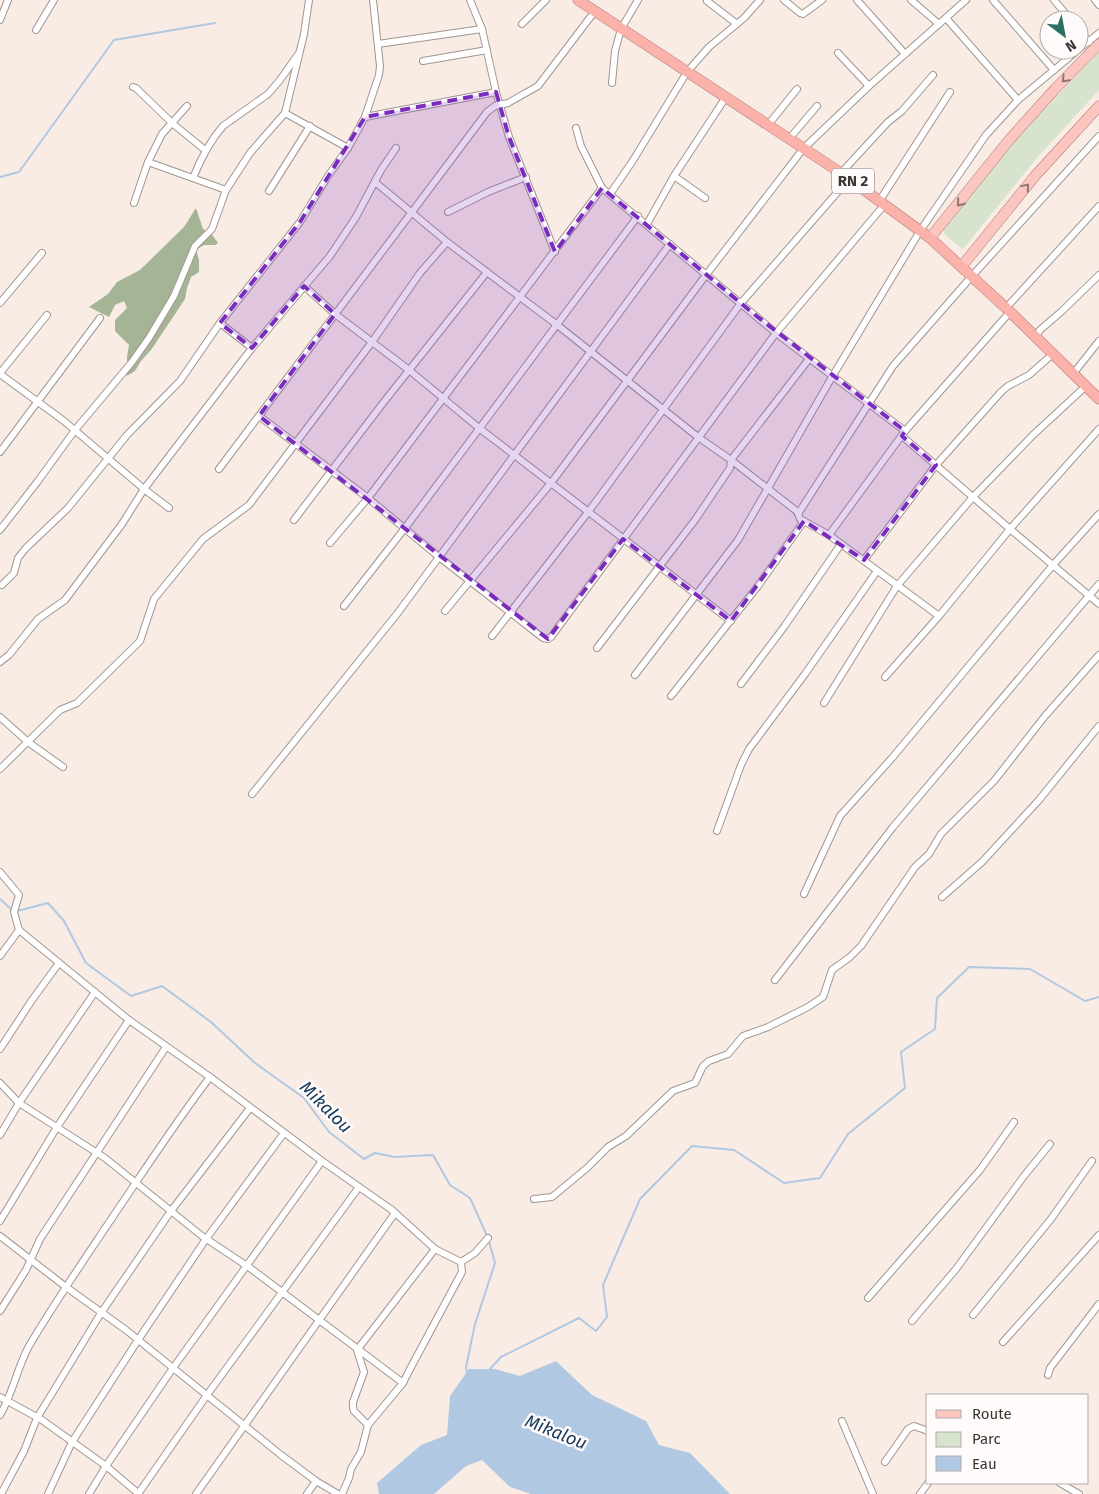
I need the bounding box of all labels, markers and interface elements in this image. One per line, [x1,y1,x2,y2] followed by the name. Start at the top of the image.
[1039,10,1089,60] north arrow
[1062,36,1079,55] text: N
[1062,73,1071,82] one-way arrow
[832,168,874,194] road number: RN 2
[1020,184,1029,193] one-way arrow
[957,197,965,206] one-way arrow
[295,1076,357,1138] water label: Mikalou
[926,1394,1089,1484] legend
[972,1405,1012,1423] text: Route
[522,1410,590,1454] water label: Mikalou
[972,1430,1001,1448] text: Parc
[972,1455,997,1473] text: Eau

